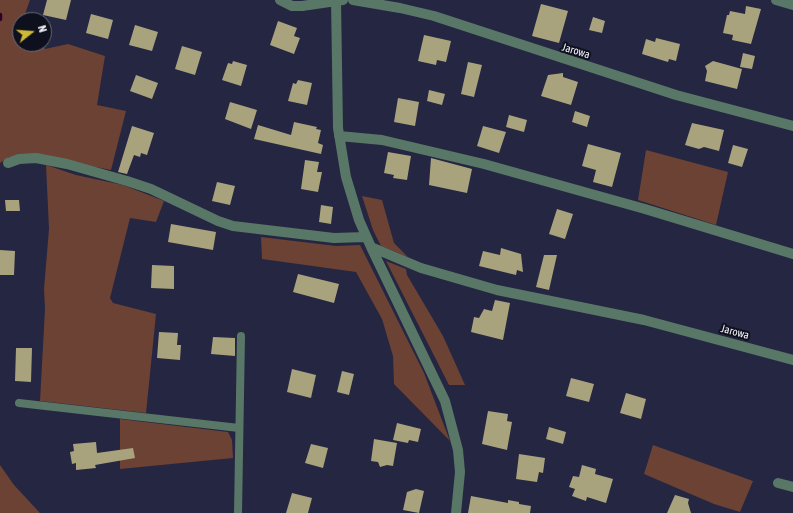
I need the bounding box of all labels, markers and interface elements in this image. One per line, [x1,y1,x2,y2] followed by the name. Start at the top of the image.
[12,12,52,52] north arrow
[36,24,49,34] text: N
[560,41,592,61] street label: Jarowa
[720,322,750,342] street label: Jarowa

